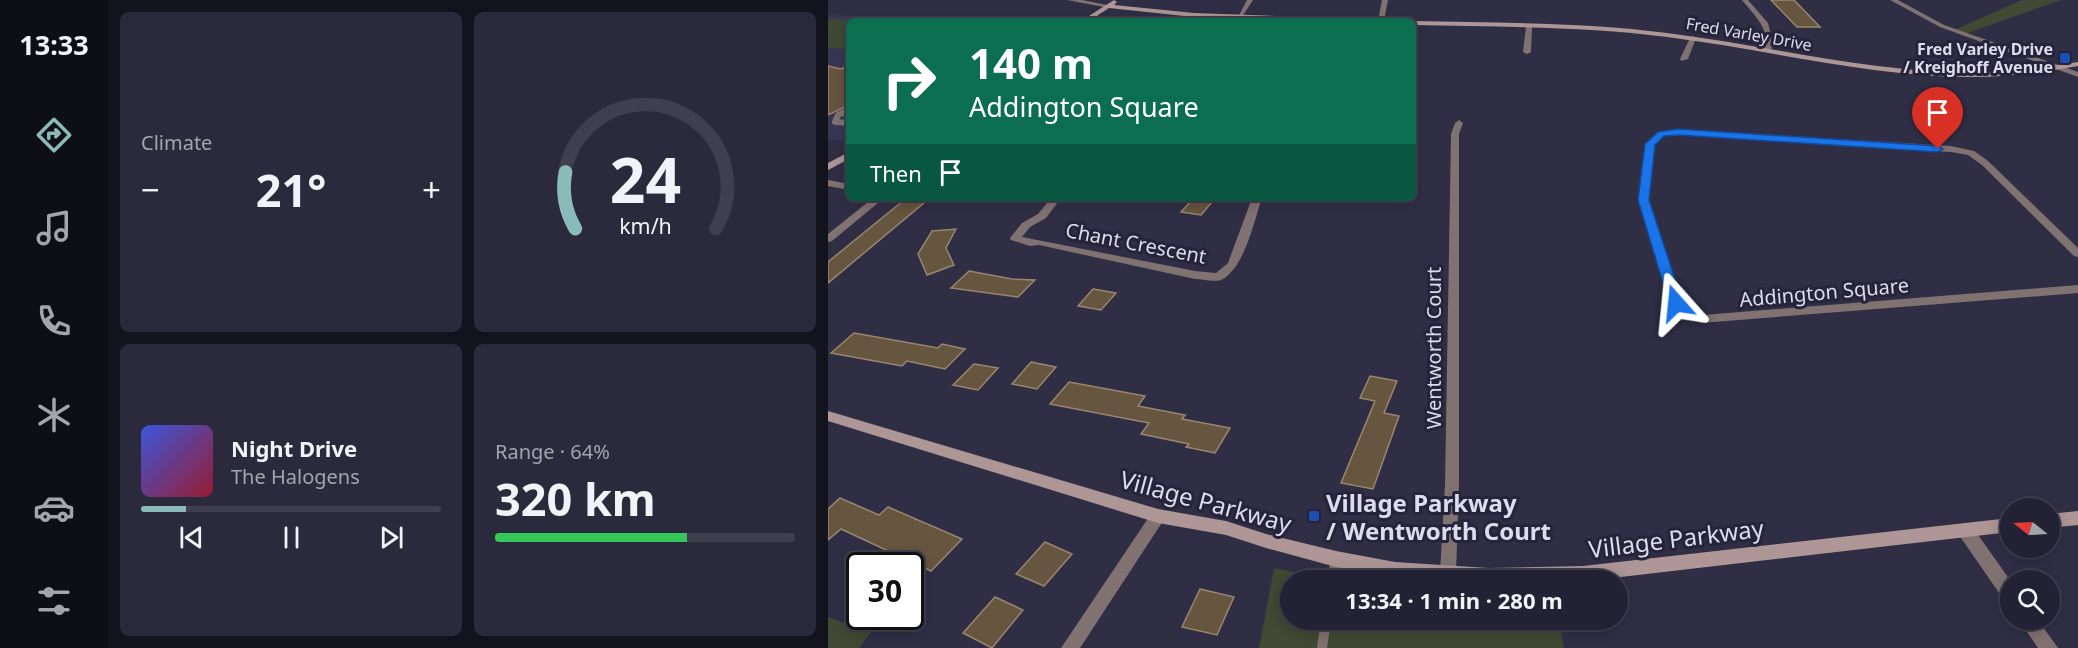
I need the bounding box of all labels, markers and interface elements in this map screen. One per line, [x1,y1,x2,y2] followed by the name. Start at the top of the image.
[1684,12,1814,56] street label: Fred Varley Drive
[19,26,89,63] text: 13:33
[969,34,1093,91] text: 140 m
[1903,38,2053,78] place label: Fred Varley Drive / Kreighoff Avenue
[870,42,948,120] icon: right
[2058,51,2072,65] marker: Fred Varley Drive / Kreighoff Avenue
[1912,87,1963,149] pin
[969,88,1199,125] text: Addington Square
[1921,96,1954,129] icon: arrive
[33,114,75,156] icon: directions
[141,129,212,156] text: Climate
[609,136,681,221] text: 24
[934,156,967,189] icon: arrive
[870,158,922,188] text: Then
[256,159,326,220] text: 21°
[141,167,160,212] text: −
[422,167,441,212] text: +
[33,207,75,249] icon: music
[619,211,671,240] text: km/h
[1063,216,1209,270] street label: Chant Crescent
[1420,267,1447,429] street label: Wentworth Court
[1644,271,1708,335] position arrow
[1738,271,1910,313] street label: Addington Square
[33,300,75,342] icon: phone
[33,394,75,436] icon: climate
[231,433,357,463] text: Night Drive
[495,438,610,465] text: Range · 64%
[1117,462,1296,540] street label: Village Parkway
[231,463,360,490] text: The Halogens
[495,468,656,529] text: 320 km
[1326,486,1551,547] place label: Village Parkway / Wentworth Court
[33,487,75,529] icon: car
[2000,498,2060,558] north arrow
[2000,498,2060,630] map controls
[1307,509,1321,523] marker: Village Parkway / Wentworth Court
[1587,511,1766,565] street label: Village Parkway
[175,521,208,554] icon: previous
[275,521,308,554] icon: pause
[375,521,408,554] icon: next
[846,552,924,630] speed limit sign: 30
[2000,570,2060,630] button: search
[33,580,75,622] icon: filters
[1345,585,1563,615] text: 13:34 · 1 min · 280 m

